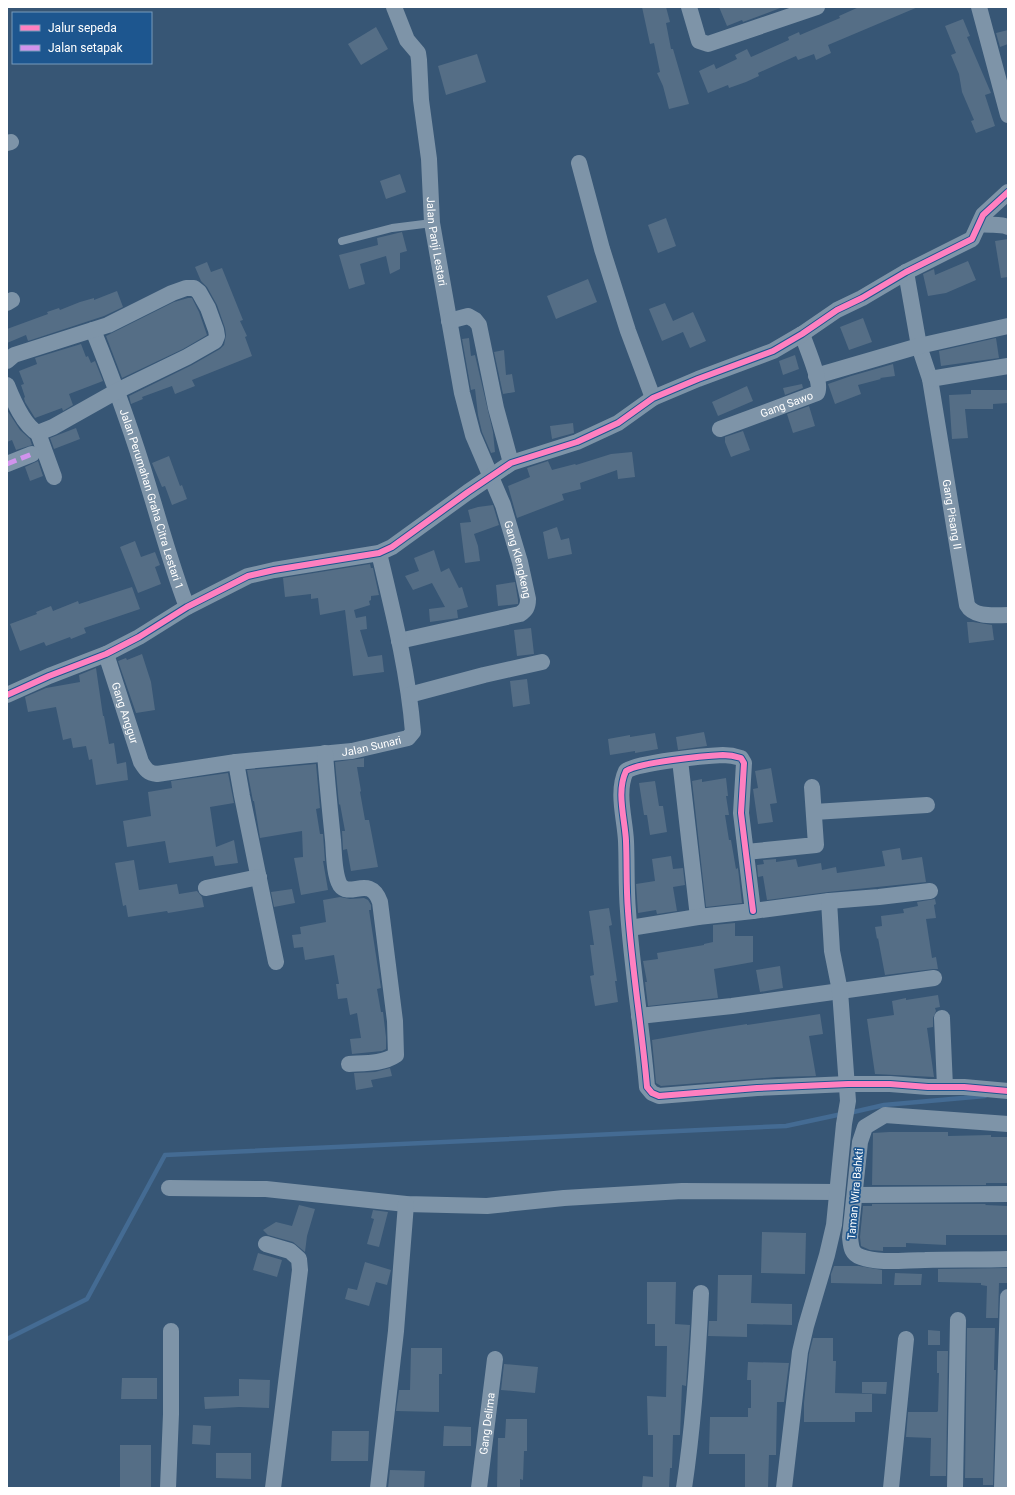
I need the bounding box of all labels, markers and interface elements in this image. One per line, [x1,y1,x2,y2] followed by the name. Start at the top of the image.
[12,12,152,64] legend
[48,21,117,35] text: Jalur sepeda
[48,41,123,55] text: Jalan setapak
[424,196,449,287] street label: Jalan Panji Lestari
[758,389,815,421] street label: Gang Sawo
[117,407,186,591] street label: Jalan Perumahan Graha Citra Lestari 1
[940,478,964,550] street label: Gang Pisang II
[501,519,534,600] street label: Gang Klengkeng
[109,681,141,746] street label: Gang Anggur
[341,734,403,759] street label: Jalan Sunari
[845,1148,866,1240] street label: Taman Wira Bahkti
[477,1392,498,1455] street label: Gang Delima

